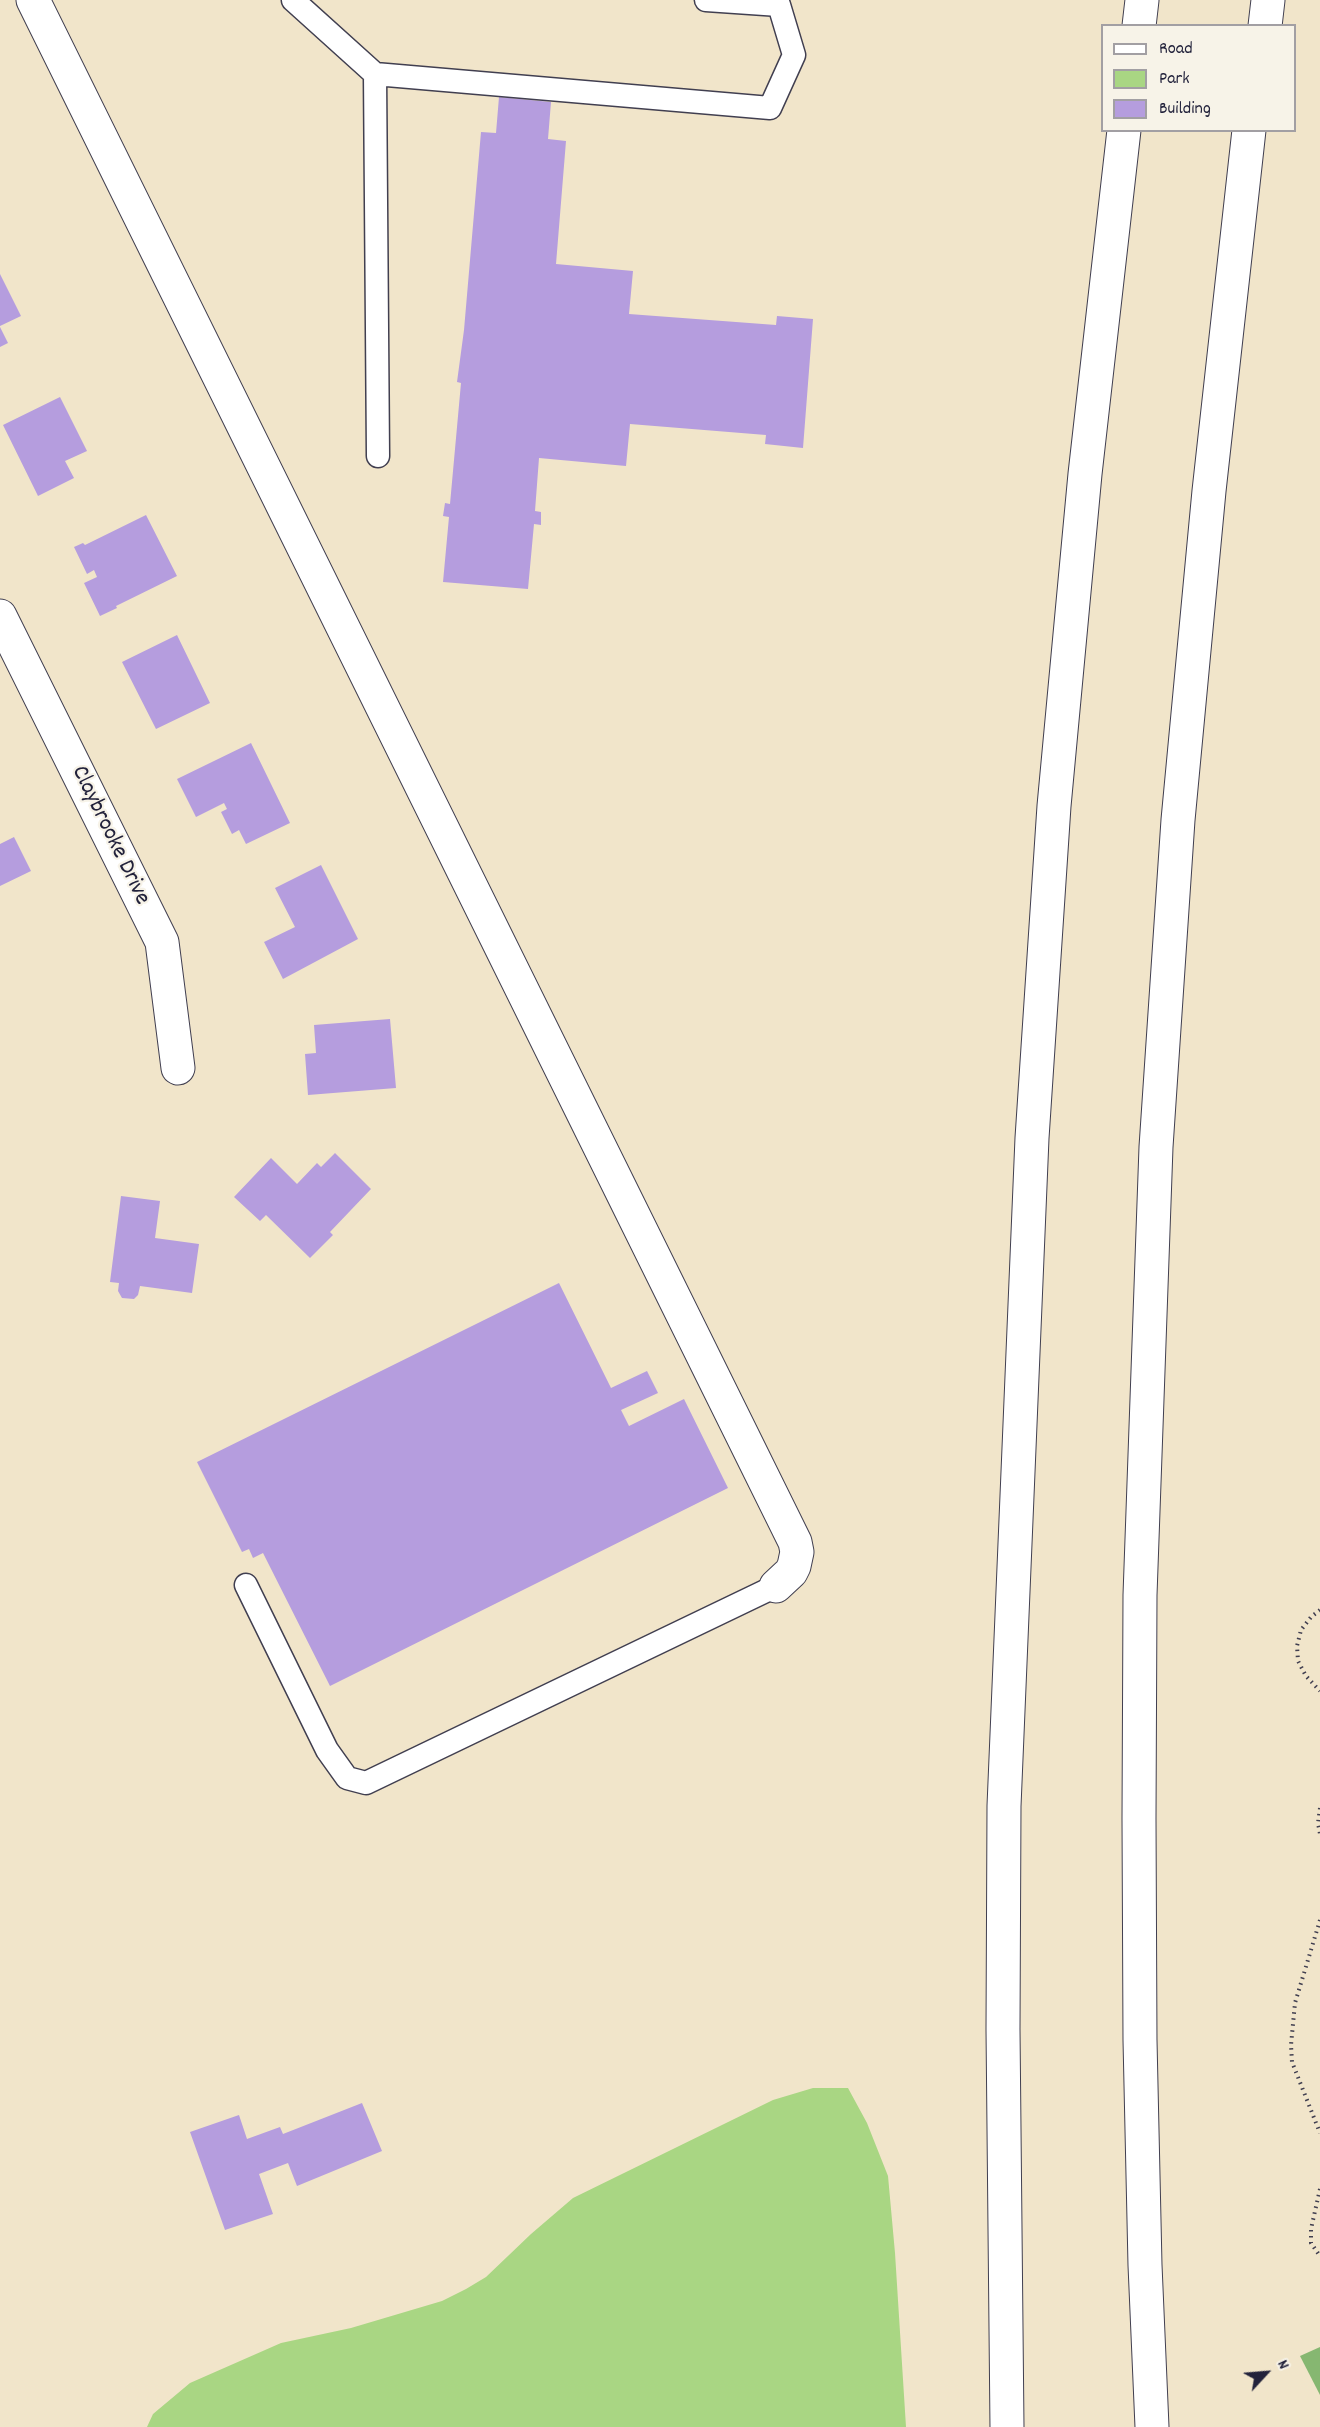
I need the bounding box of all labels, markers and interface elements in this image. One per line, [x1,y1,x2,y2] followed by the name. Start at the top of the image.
[1101,24,1296,132] legend
[1159,37,1193,62] text: Road
[1159,67,1190,92] text: Park
[1159,97,1211,122] text: Building
[63,762,155,910] street label: Claybrooke Drive
[1236,2343,1296,2403] north arrow
[1271,2356,1295,2373] text: N

